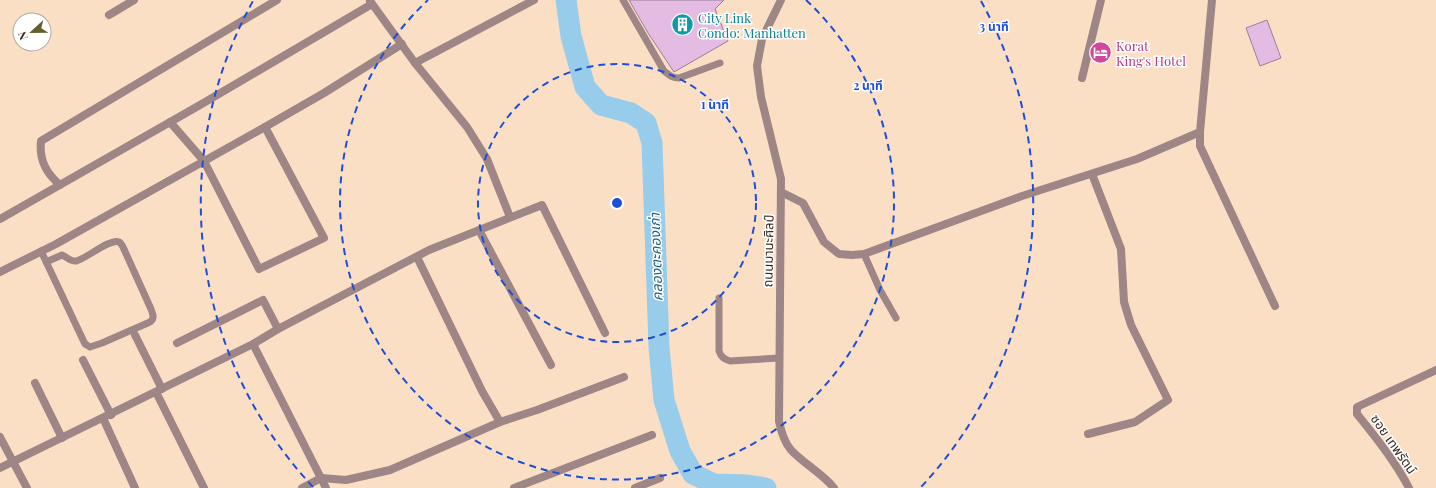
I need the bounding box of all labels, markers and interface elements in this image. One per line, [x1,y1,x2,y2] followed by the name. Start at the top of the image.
[698,9,806,41] place label: City Link Condo: Manhatten
[12,12,52,52] north arrow
[669,12,695,38] building icon: City Link Condo: Manhatten
[979,18,1009,34] text: 3 นาที
[14,29,31,42] text: N
[1116,37,1186,69] place label: Korat King's Hotel
[1088,40,1114,66] hotel icon: Korat King's Hotel
[853,77,883,93] text: 2 นาที
[701,96,729,112] text: 1 นาที
[610,196,624,210] centre of rings
[644,211,667,301] water label: คลองตะคองเก่า
[758,214,777,288] street label: ถนนมานะศิลป์
[1368,411,1421,477] street label: ซอย เทพรัตน์

